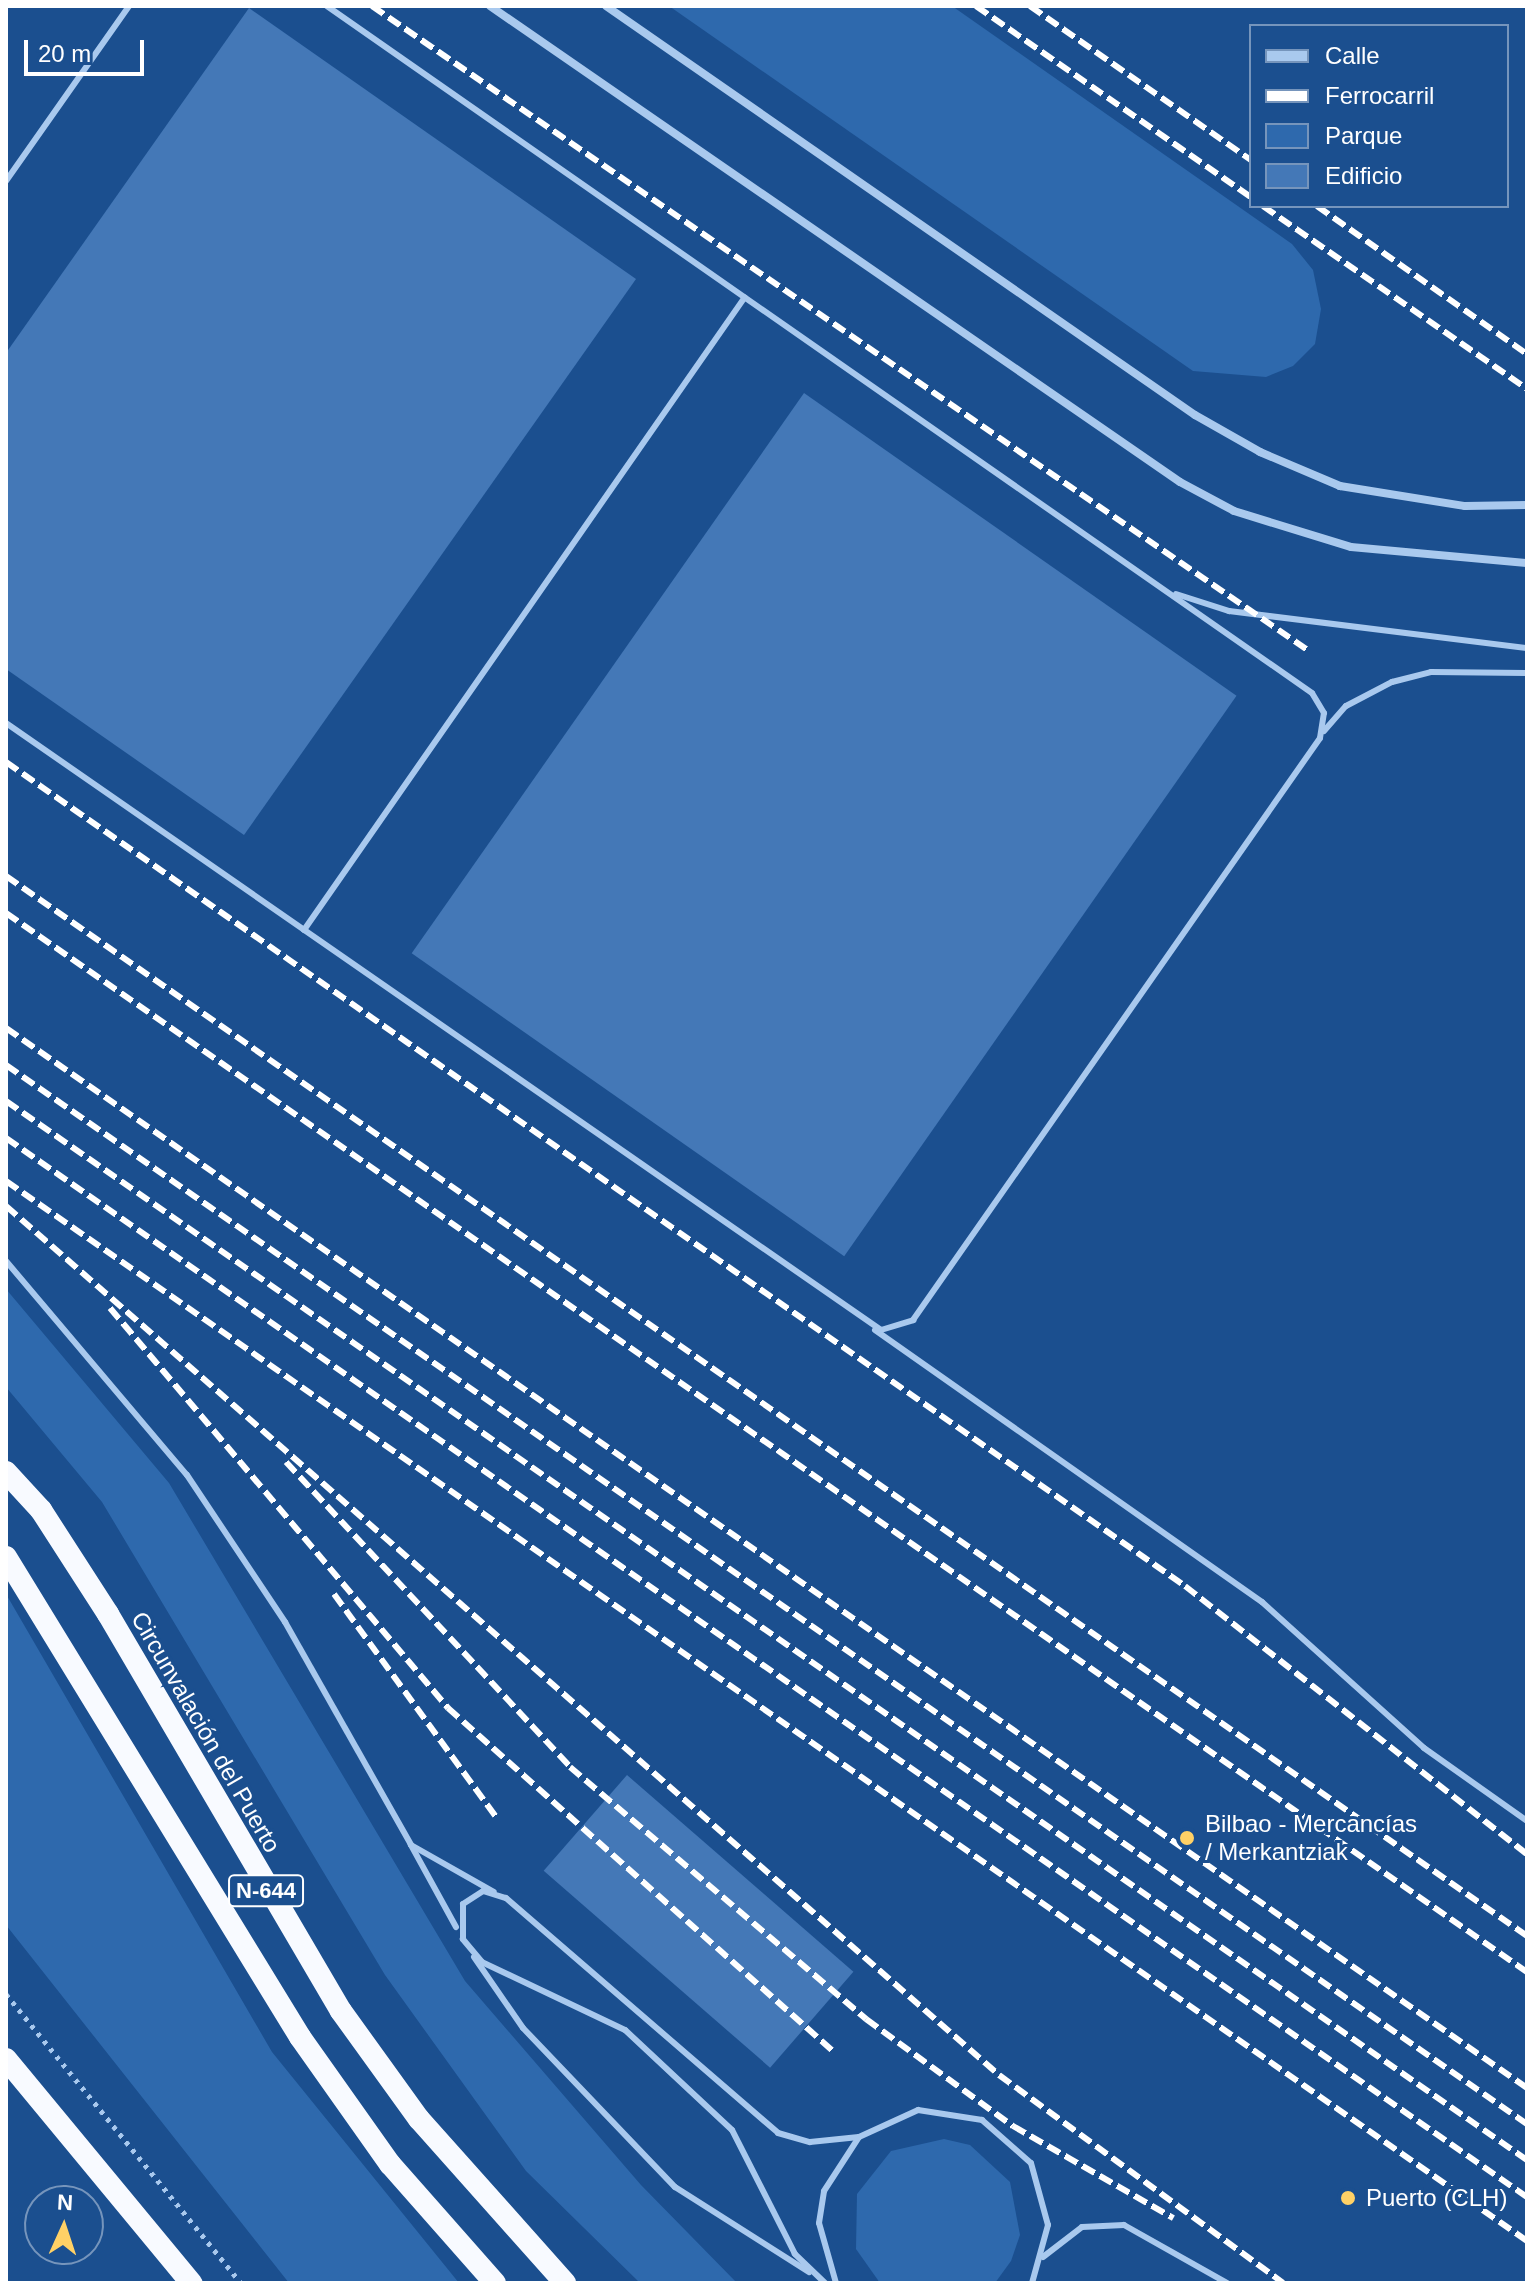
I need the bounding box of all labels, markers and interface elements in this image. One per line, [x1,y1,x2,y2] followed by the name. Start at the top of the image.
[28,24,148,74] scale bar
[1249,24,1509,208] legend
[38,40,91,67] text: 20 m
[1325,42,1380,69] text: Calle
[1325,82,1434,109] text: Ferrocarril
[1325,122,1402,149] text: Parque
[1325,162,1402,189] text: Edificio
[125,1606,287,1858] street label: Circunvalación del Puerto
[1205,1810,1417,1866] place label: Bilbao - Mercancías / Merkantziak
[1176,1827,1198,1849] marker: Bilbao - Mercancías / Merkantziak
[228,1873,304,1909] road number: N-644
[1366,2184,1507,2212] place label: Puerto (CLH)
[24,2185,104,2265] north arrow
[1337,2187,1359,2209] marker: Puerto (CLH)
[57,2190,74,2215] text: N

